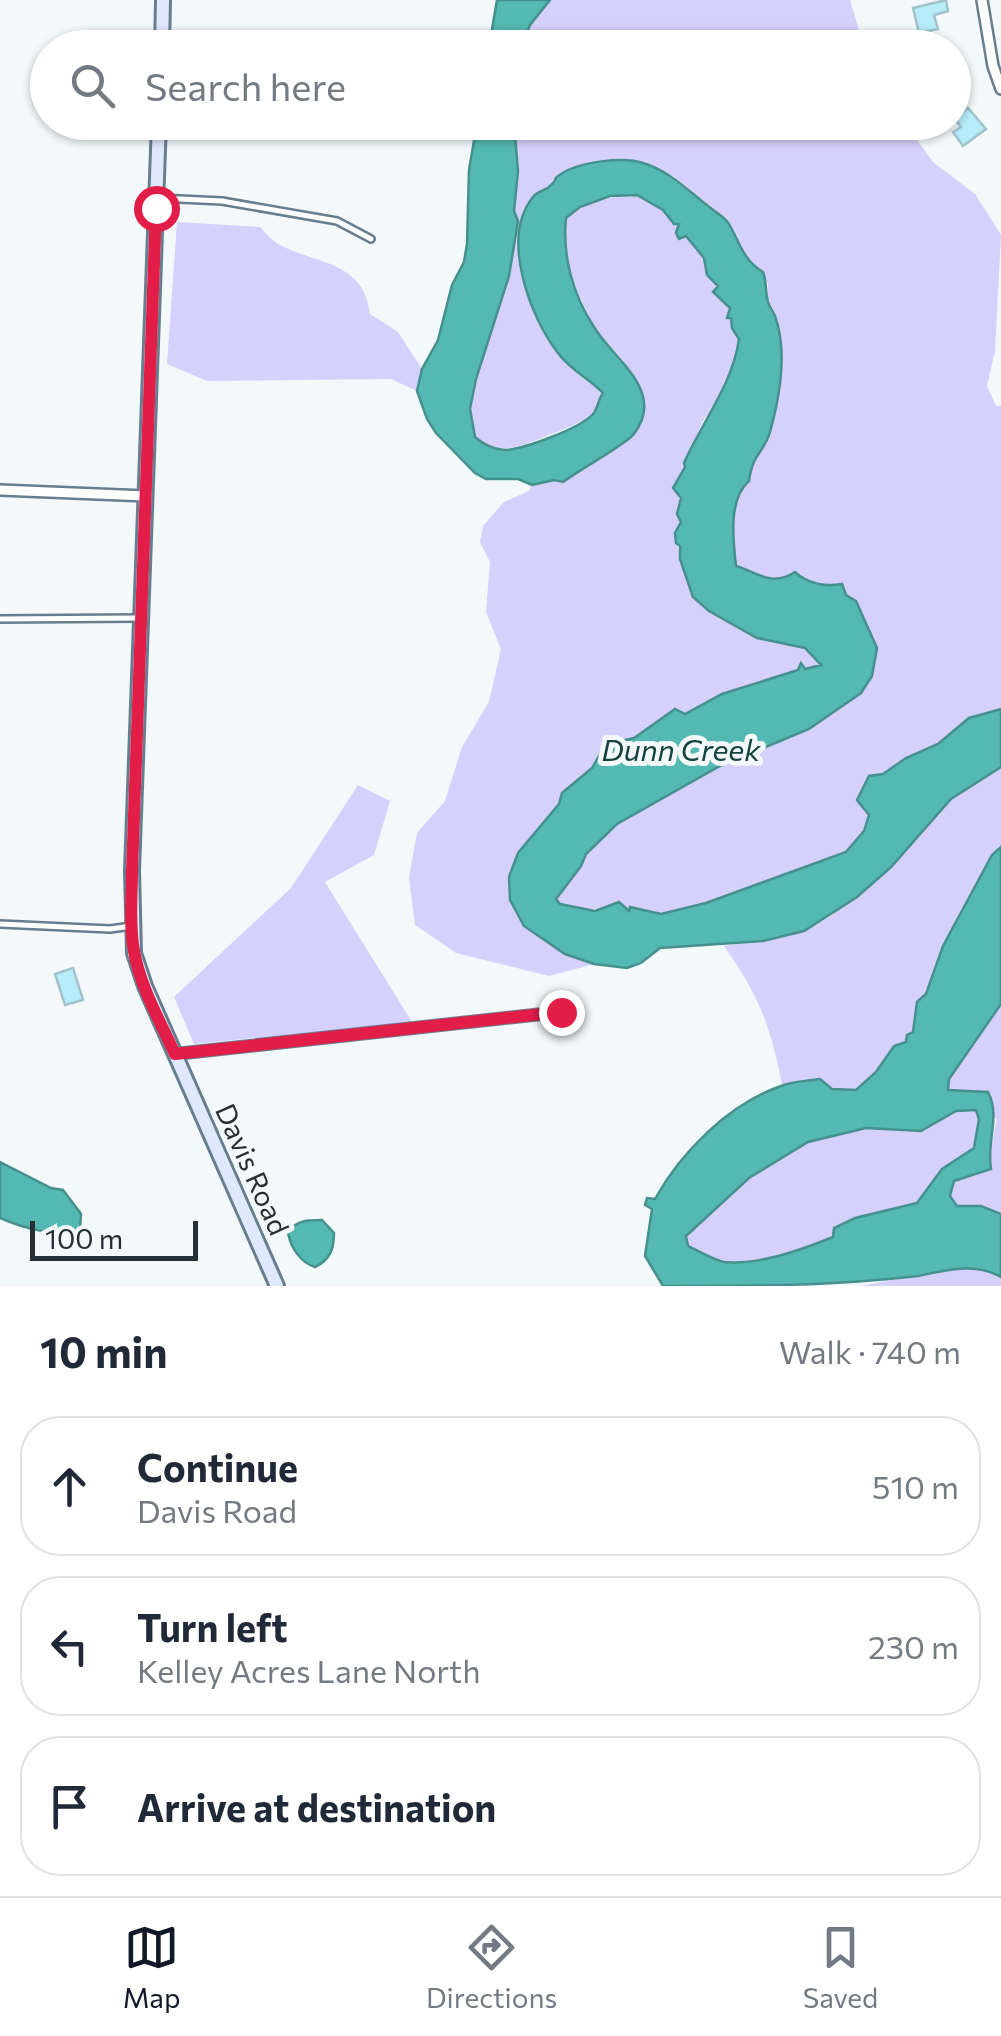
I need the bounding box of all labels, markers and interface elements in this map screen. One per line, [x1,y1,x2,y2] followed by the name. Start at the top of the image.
[30,30,971,140] search box
[65,58,120,113] icon: search
[145,62,346,109] text: Search here
[134,186,180,232] route start
[602,730,761,767] water label: Dunn Creek
[539,990,585,1036] route end
[209,1098,297,1240] street label: Davis Road
[30,1216,198,1260] scale bar
[45,1221,123,1255] text: 100 m
[40,1325,168,1377] text: 10 min
[779,1331,961,1371] text: Walk · 740 m
[137,1443,298,1490] text: Continue
[42,1459,97,1514] icon: ahead
[872,1466,959,1506] text: 510 m
[137,1490,297,1530] text: Davis Road
[137,1603,288,1650] text: Turn left
[42,1619,97,1674] icon: left
[868,1626,959,1666] text: 230 m
[137,1650,481,1690] text: Kelley Acres Lane North
[42,1779,97,1834] icon: arrive
[137,1783,496,1830] text: Arrive at destination
[123,1920,180,2014] tab: Map
[426,1920,557,2014] tab: Directions
[803,1920,878,2014] tab: Saved

